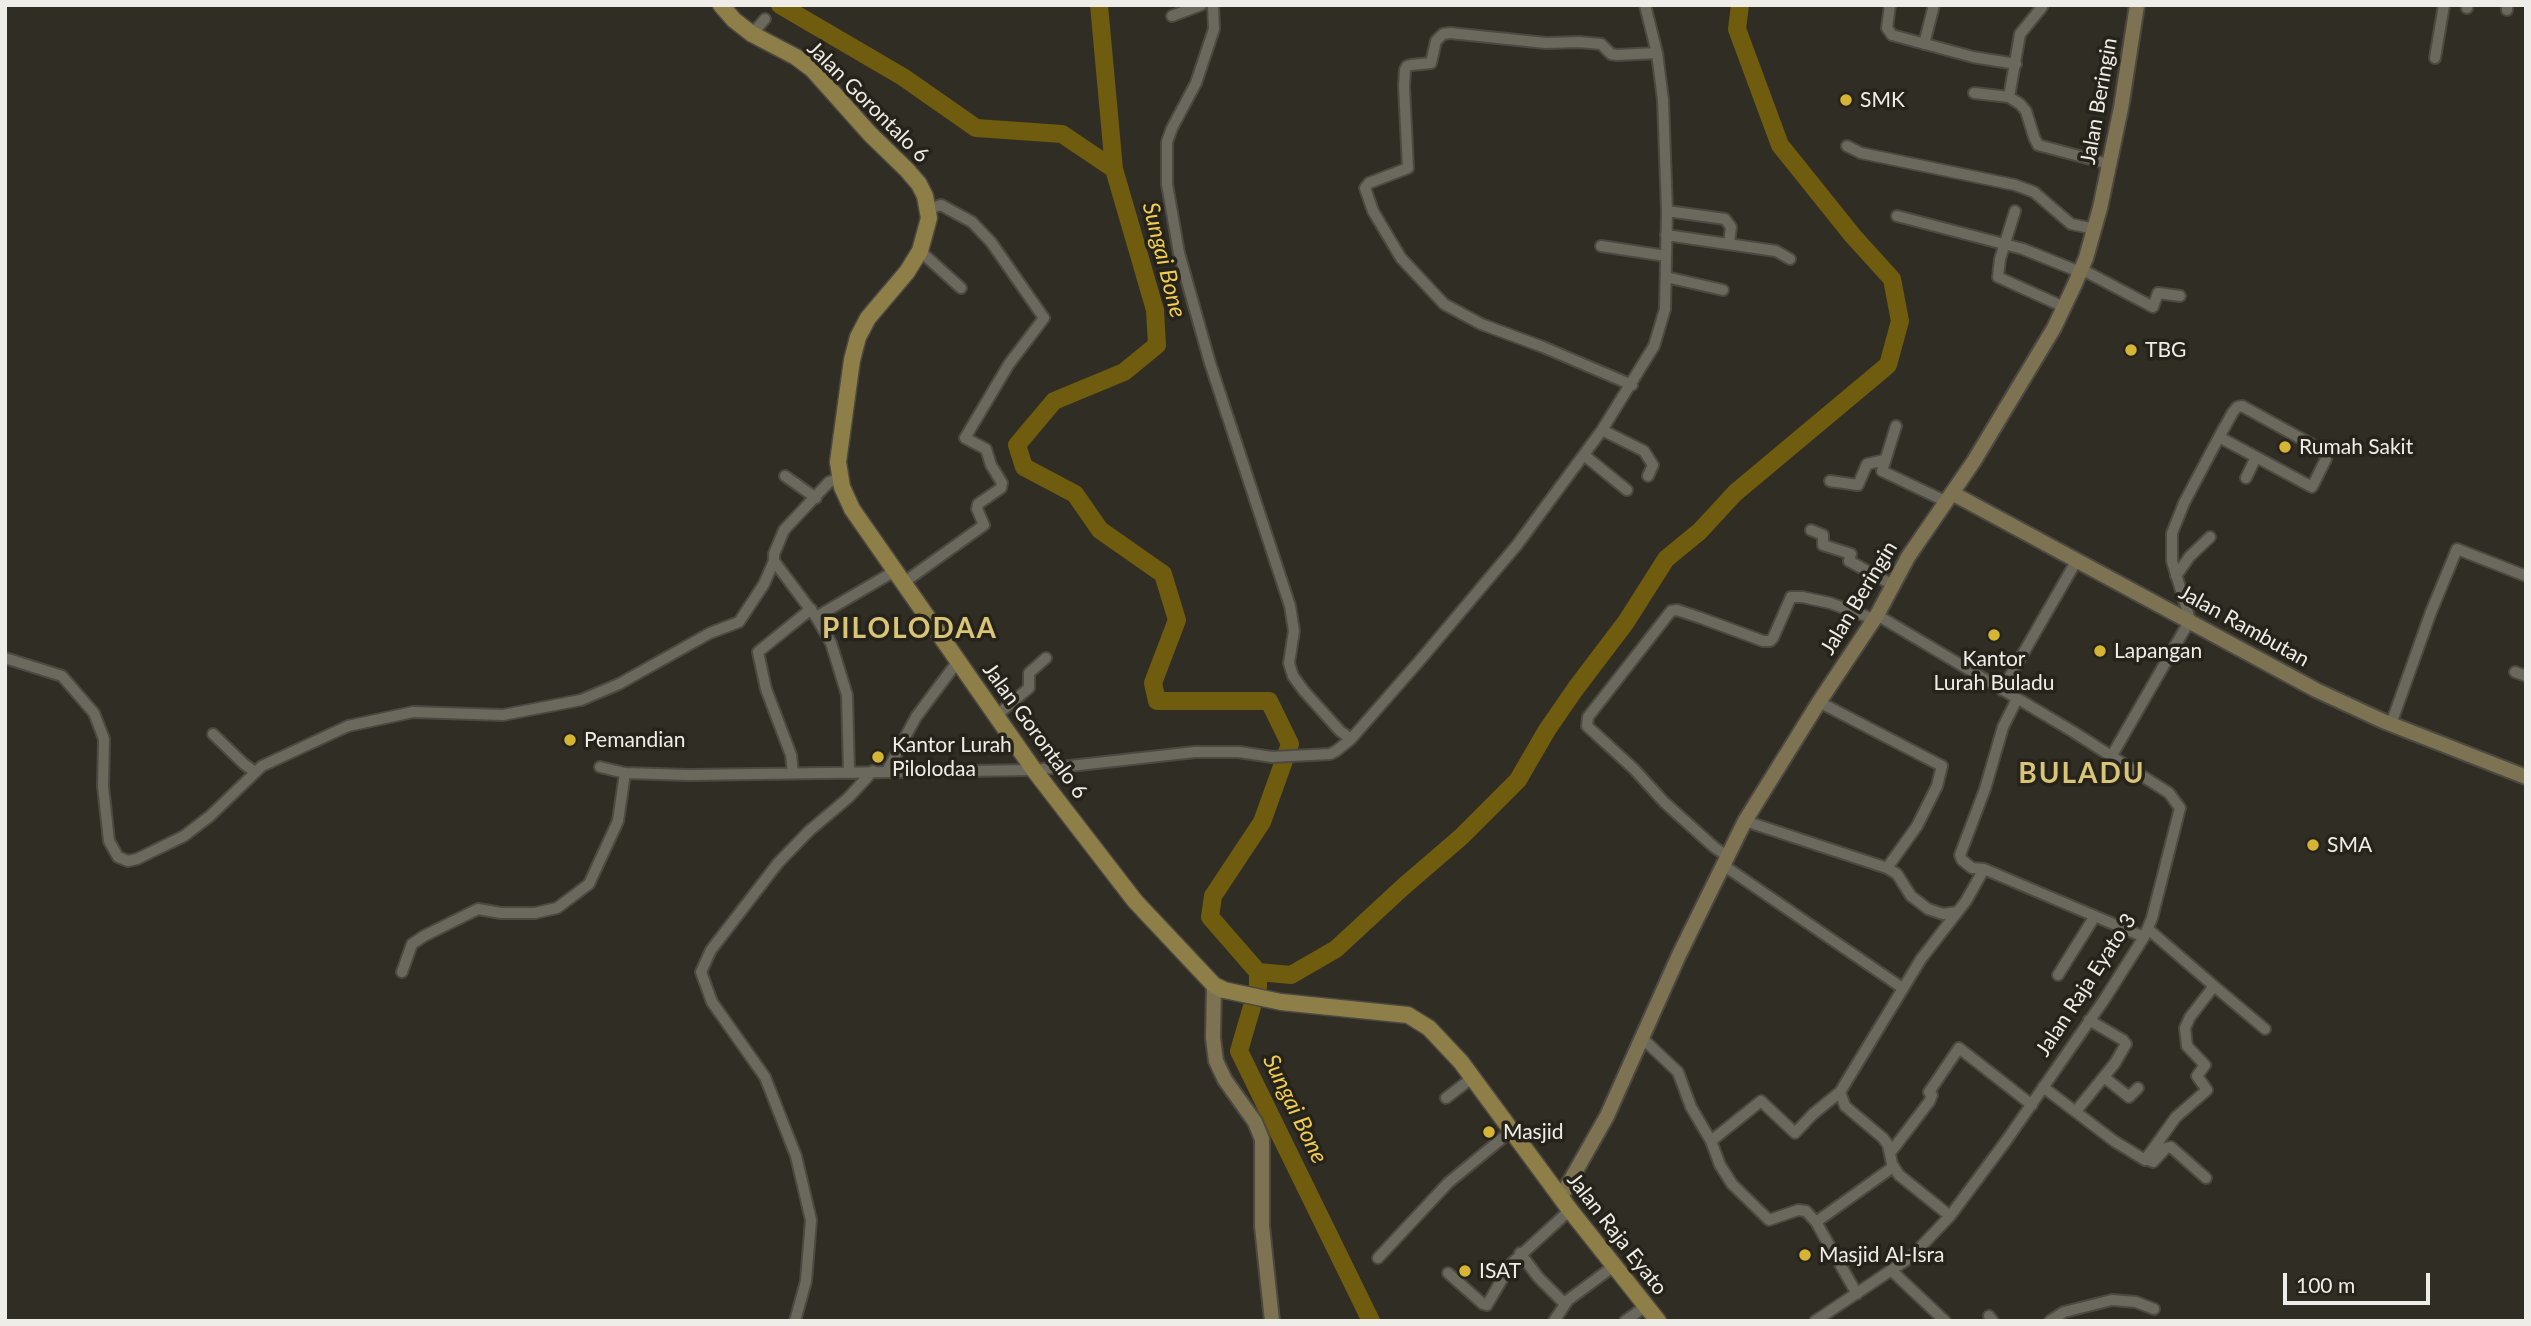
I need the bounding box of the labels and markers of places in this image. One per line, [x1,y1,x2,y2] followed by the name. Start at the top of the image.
[1860,87,1905,113] place label: SMK
[1838,92,1854,108] marker: SMK
[2145,337,2186,363] place label: TBG
[2123,342,2139,358] marker: TBG
[2299,434,2413,460] place label: Rumah Sakit
[2277,439,2293,455] marker: Rumah Sakit
[1986,627,2002,643] marker: Kantor Lurah Buladu
[2114,638,2202,664] place label: Lapangan
[2092,643,2108,659] marker: Lapangan
[1934,646,2054,696] place label: Kantor Lurah Buladu
[584,727,686,753] place label: Pemandian
[562,732,578,748] marker: Pemandian
[892,732,1012,782] place label: Kantor Lurah Pilolodaa
[870,749,886,765] marker: Kantor Lurah Pilolodaa
[2327,832,2372,858] place label: SMA
[2305,837,2321,853] marker: SMA
[1503,1119,1564,1145] place label: Masjid
[1481,1124,1497,1140] marker: Masjid
[1819,1242,1944,1268] place label: Masjid Al-Isra
[1797,1247,1813,1263] marker: Masjid Al-Isra
[1479,1258,1521,1284] place label: ISAT
[1457,1263,1473,1279] marker: ISAT

